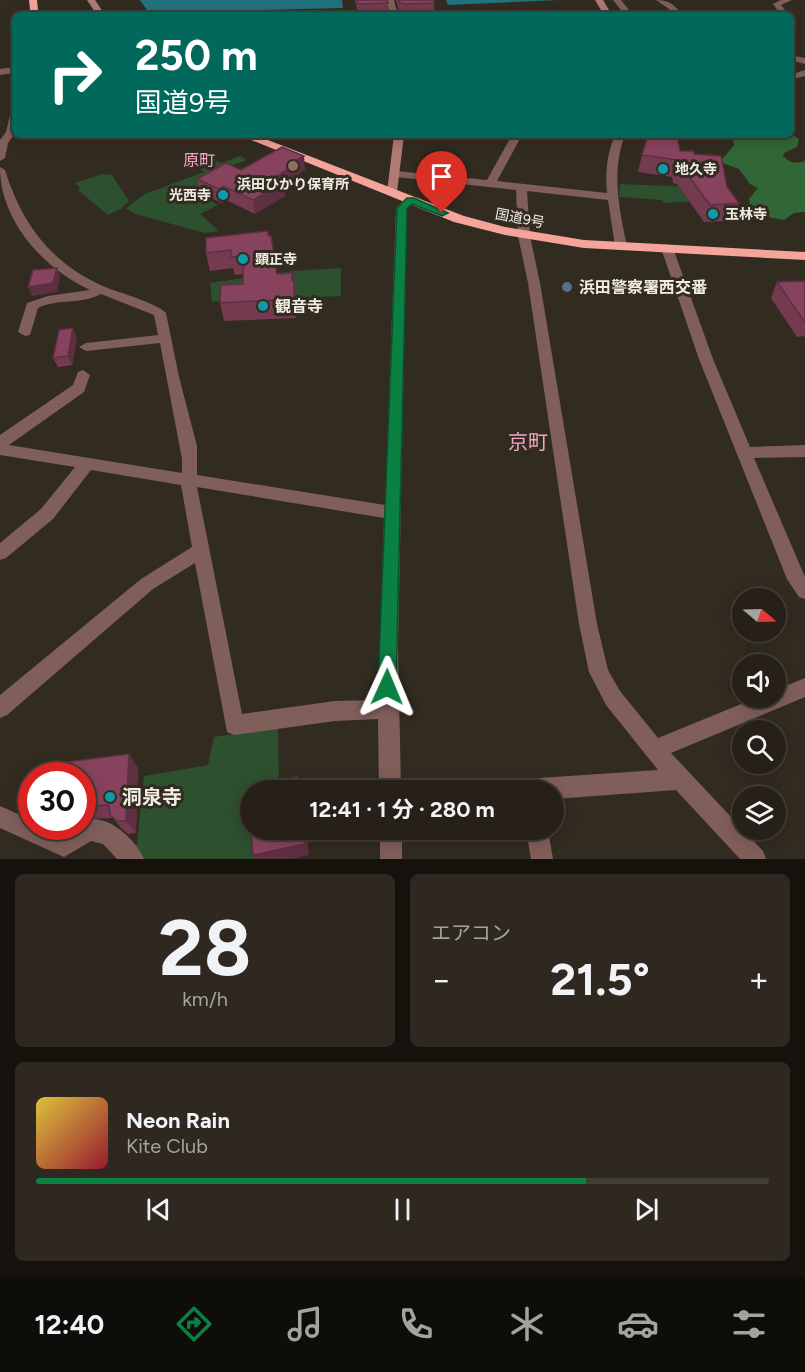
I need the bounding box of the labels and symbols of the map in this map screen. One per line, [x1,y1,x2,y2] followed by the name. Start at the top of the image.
[183,151,215,170] district label: 原町
[416,151,467,213] pin
[286,159,300,173] marker: 浜田ひかり保育所
[675,161,717,178] place label: 地久寺
[656,162,670,176] marker: 地久寺
[237,176,349,193] place label: 浜田ひかり保育所
[169,187,211,204] place label: 光西寺
[216,188,230,202] marker: 光西寺
[494,205,546,232] street label: 国道9号
[725,206,767,223] place label: 玉林寺
[706,207,720,221] marker: 玉林寺
[255,251,297,268] place label: 顕正寺
[236,252,250,266] marker: 顕正寺
[579,278,707,297] place label: 浜田警察署西交番
[560,280,574,294] marker: 浜田警察署西交番
[275,297,323,316] place label: 観音寺
[256,299,270,313] marker: 観音寺
[508,430,548,454] district label: 京町
[732,588,786,642] north arrow
[355,655,419,719] position arrow
[18,762,96,840] speed limit sign: 30
[122,785,182,809] place label: 洞泉寺
[103,790,117,804] marker: 洞泉寺

